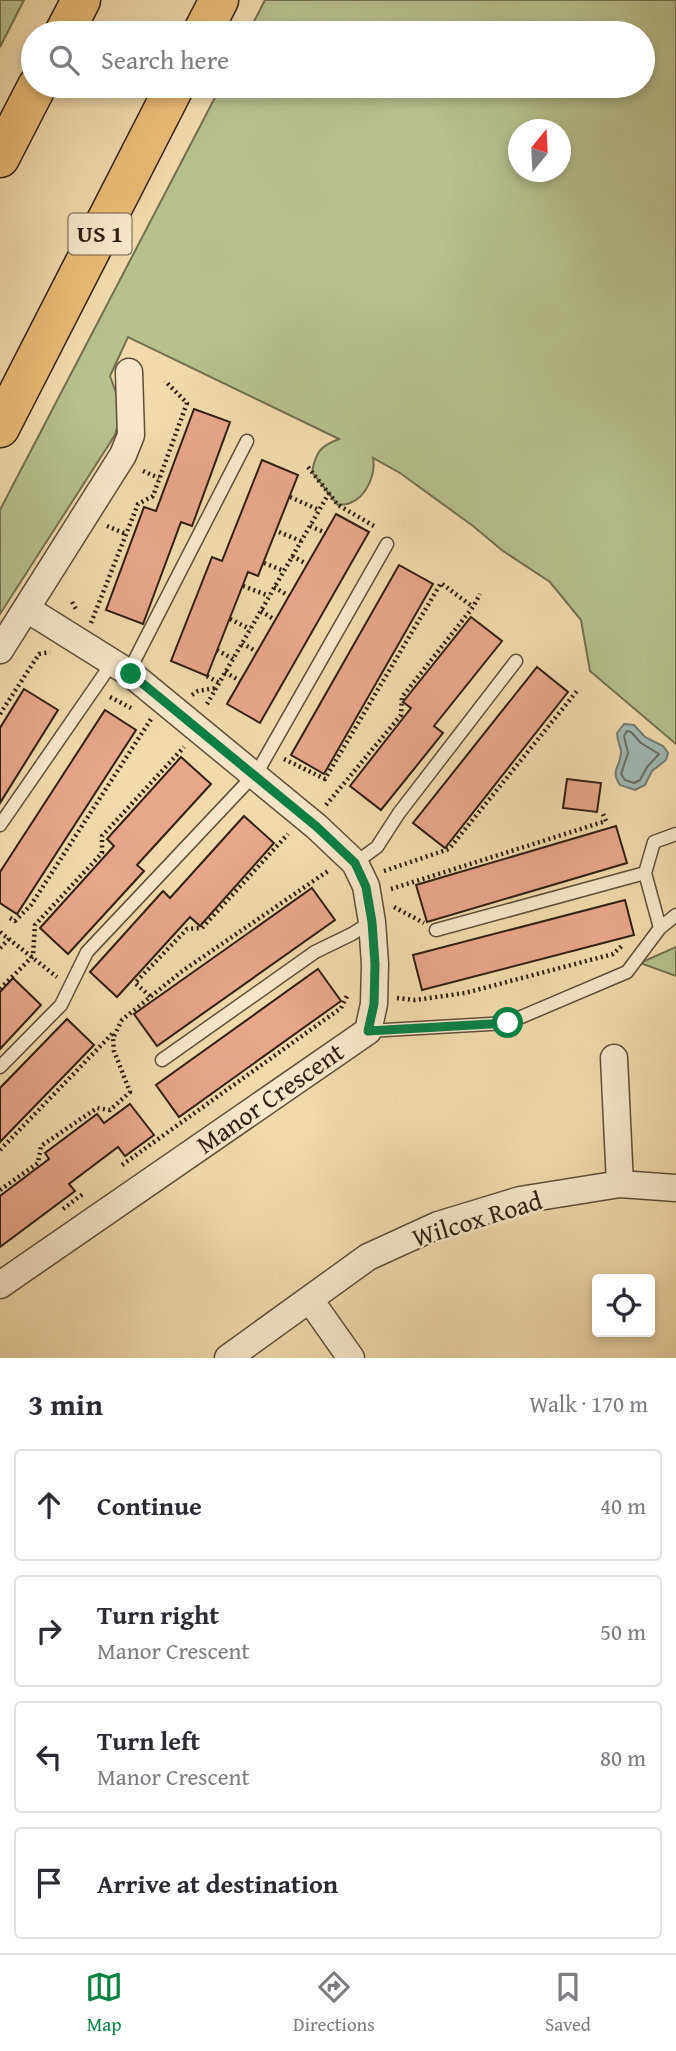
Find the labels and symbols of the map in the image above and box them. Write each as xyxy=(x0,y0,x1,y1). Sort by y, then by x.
north arrow xyxy=(508,119,571,182)
road number: US 1 xyxy=(68,214,132,255)
route end xyxy=(115,658,146,689)
route start xyxy=(492,1007,523,1038)
street label: Manor Crescent xyxy=(188,1032,352,1163)
street label: Wilcox Road xyxy=(407,1180,547,1257)

